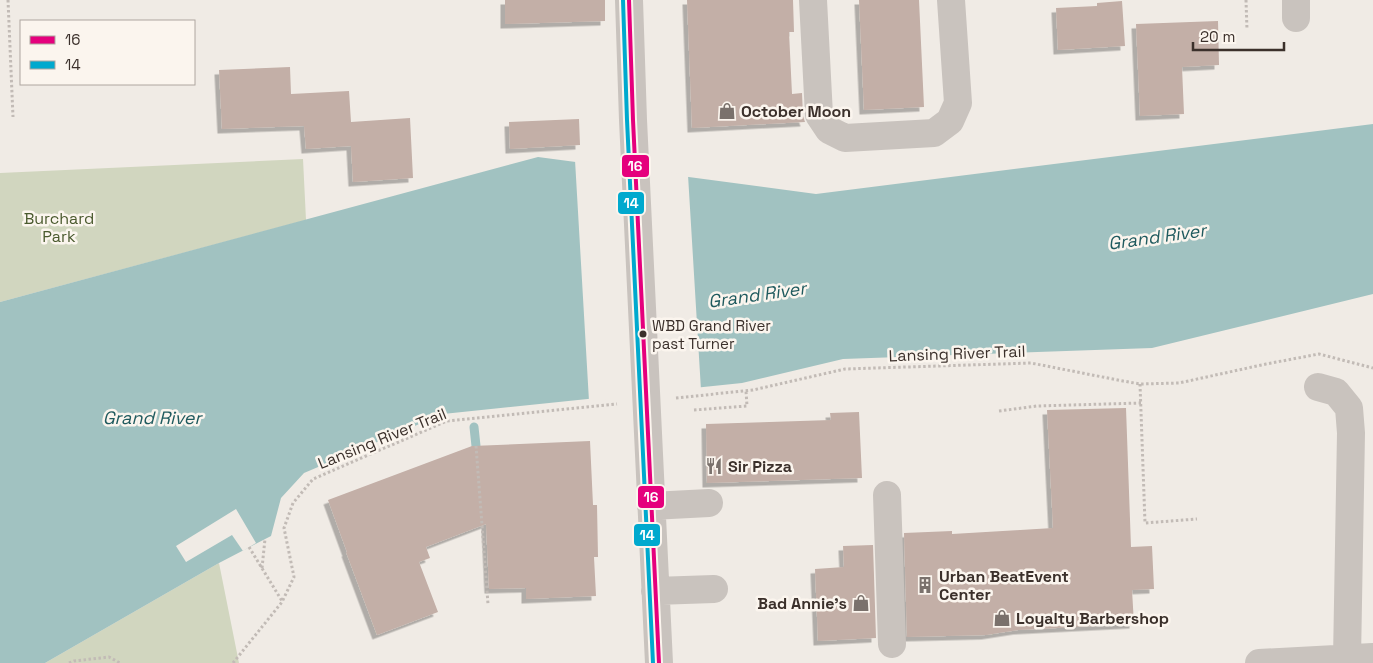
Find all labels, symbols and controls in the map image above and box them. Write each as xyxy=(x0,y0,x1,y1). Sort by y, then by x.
legend xyxy=(20,20,195,85)
scale bar xyxy=(1193,20,1284,52)
text: 20 m xyxy=(1200,27,1235,46)
text: 16 xyxy=(65,30,80,49)
text: 14 xyxy=(65,55,81,74)
shop icon: October Moon xyxy=(717,101,737,121)
place label: October Moon xyxy=(741,101,851,122)
line badge: 16 xyxy=(621,154,650,178)
text: 16 xyxy=(628,157,643,175)
line badge: 14 xyxy=(617,191,645,215)
text: 14 xyxy=(623,194,639,212)
park label: Burchard Park xyxy=(24,208,94,247)
water label: Grand River xyxy=(1107,218,1209,255)
water label: Grand River xyxy=(707,276,809,313)
place label: WBD Grand River past Turner xyxy=(652,316,771,353)
marker: WBD Grand River past Turner xyxy=(638,329,648,339)
street label: Lansing River Trail xyxy=(888,341,1026,366)
street label: Lansing River Trail xyxy=(315,403,450,474)
water label: Grand River xyxy=(103,406,203,429)
restaurant icon: Sir Pizza xyxy=(704,456,724,476)
place label: Sir Pizza xyxy=(728,456,792,477)
line badge: 16 xyxy=(637,485,665,509)
text: 16 xyxy=(644,488,659,506)
line badge: 14 xyxy=(633,523,661,547)
text: 14 xyxy=(639,526,655,544)
place label: Urban BeatEvent Center xyxy=(939,566,1069,605)
building icon: Urban BeatEvent Center xyxy=(915,575,935,595)
place label: Bad Annie’s xyxy=(757,593,847,614)
shop icon: Bad Annie’s xyxy=(851,593,871,613)
shop icon: Loyalty Barbershop xyxy=(992,608,1012,628)
place label: Loyalty Barbershop xyxy=(1016,608,1169,629)

